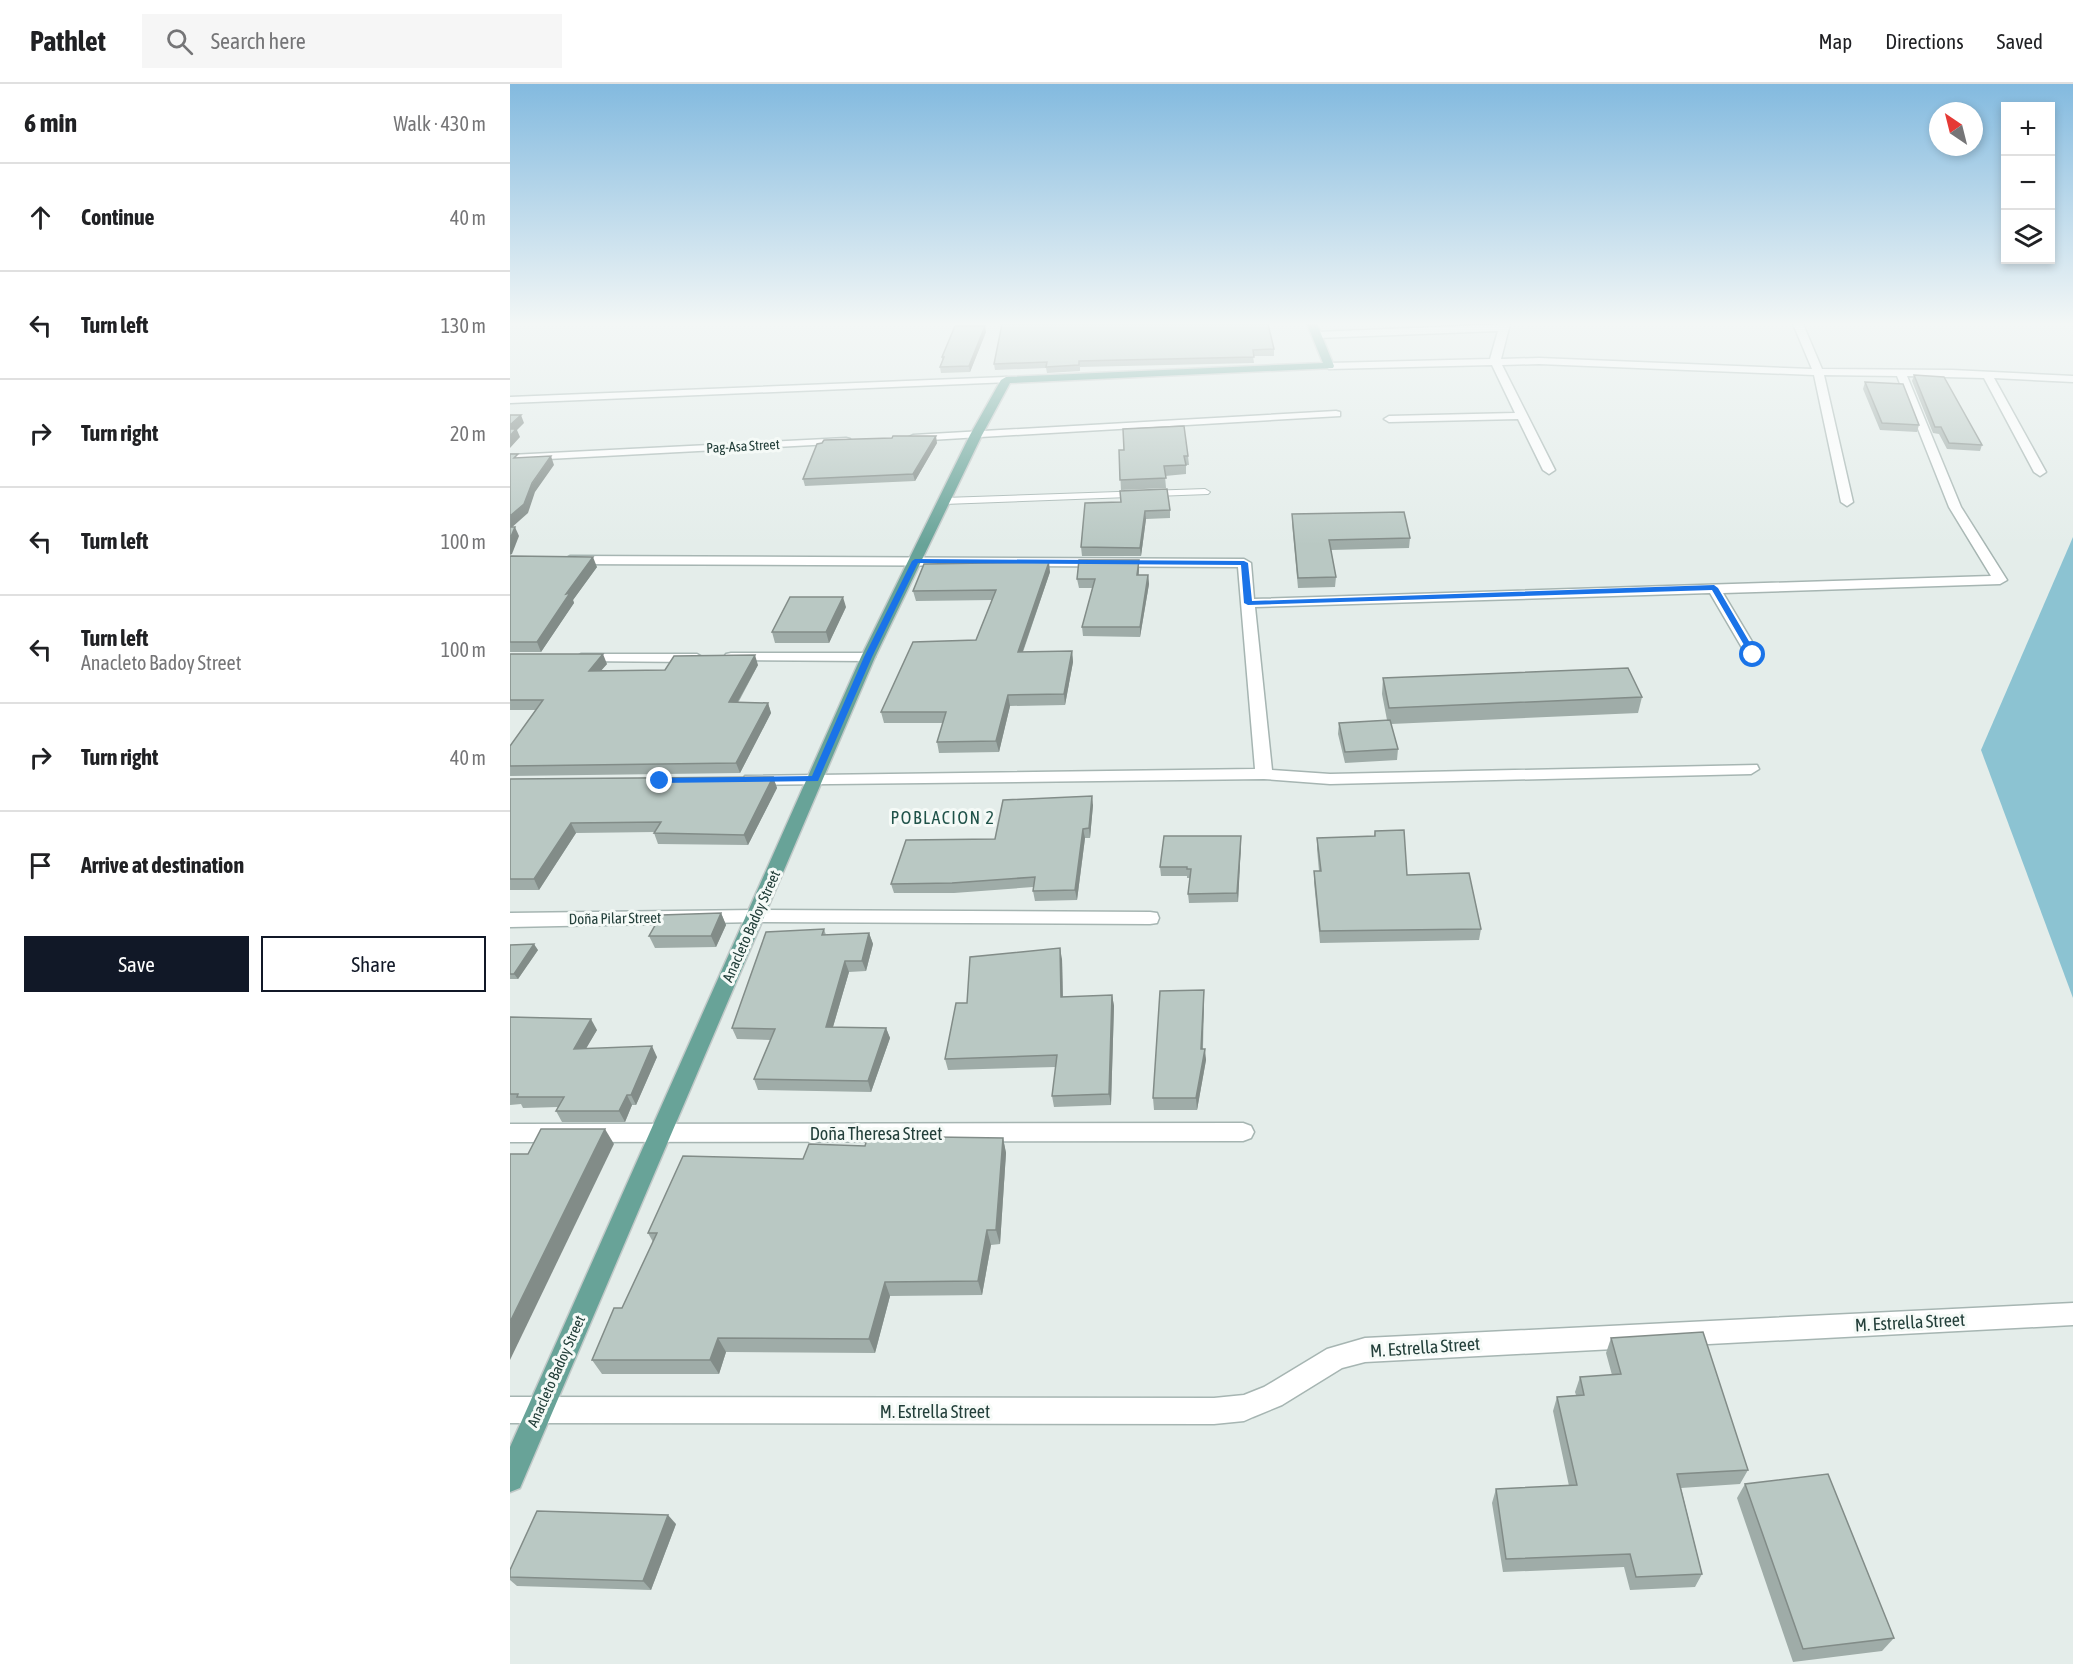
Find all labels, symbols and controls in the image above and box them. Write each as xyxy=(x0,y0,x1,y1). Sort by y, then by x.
search box xyxy=(142,14,562,68)
text: Pathlet xyxy=(30,25,106,57)
icon: search xyxy=(163,25,196,58)
text: Search here xyxy=(211,28,306,54)
text: Map xyxy=(1818,29,1852,53)
text: Directions xyxy=(1885,29,1964,53)
text: Saved xyxy=(1997,29,2043,53)
north arrow xyxy=(1929,102,1983,156)
map controls xyxy=(2001,102,2055,264)
button: + xyxy=(2001,102,2055,156)
text: 6 min xyxy=(24,108,77,138)
text: Walk · 430 m xyxy=(394,112,486,135)
button: − xyxy=(2001,156,2055,210)
icon: ahead xyxy=(24,201,57,234)
text: Continue xyxy=(81,204,155,230)
text: 40 m xyxy=(450,206,486,229)
button: layers xyxy=(2001,210,2055,264)
icon: left xyxy=(24,309,57,342)
text: Turn left xyxy=(81,312,148,338)
text: 130 m xyxy=(441,314,486,337)
icon: right xyxy=(24,417,57,450)
text: Turn right xyxy=(81,420,158,446)
text: 20 m xyxy=(450,422,486,445)
street label: Pag-Asa Street xyxy=(706,436,780,456)
icon: left xyxy=(24,525,57,558)
text: Turn left xyxy=(81,528,148,554)
text: 100 m xyxy=(441,530,486,553)
text: Turn left xyxy=(81,625,148,651)
icon: left xyxy=(24,633,57,666)
text: 100 m xyxy=(441,638,486,661)
route start xyxy=(1739,641,1765,667)
text: Anacleto Badoy Street xyxy=(81,651,241,674)
icon: right xyxy=(24,741,57,774)
text: Turn right xyxy=(81,744,158,770)
text: 40 m xyxy=(450,746,486,769)
route end xyxy=(646,767,672,793)
district label: POBLACION 2 xyxy=(891,807,995,828)
icon: arrive xyxy=(24,849,57,882)
text: Arrive at destination xyxy=(81,852,244,878)
street label: Anacleto Badoy Street xyxy=(719,868,783,984)
street label: Doña Pilar Street xyxy=(569,909,661,927)
button: Save xyxy=(24,936,249,992)
button: Share xyxy=(261,936,486,992)
street label: Doña Theresa Street xyxy=(810,1123,942,1144)
street label: M. Estrella Street xyxy=(1854,1309,1966,1335)
street label: Anacleto Badoy Street xyxy=(524,1313,588,1429)
street label: M. Estrella Street xyxy=(1369,1333,1481,1361)
street label: M. Estrella Street xyxy=(880,1401,990,1422)

